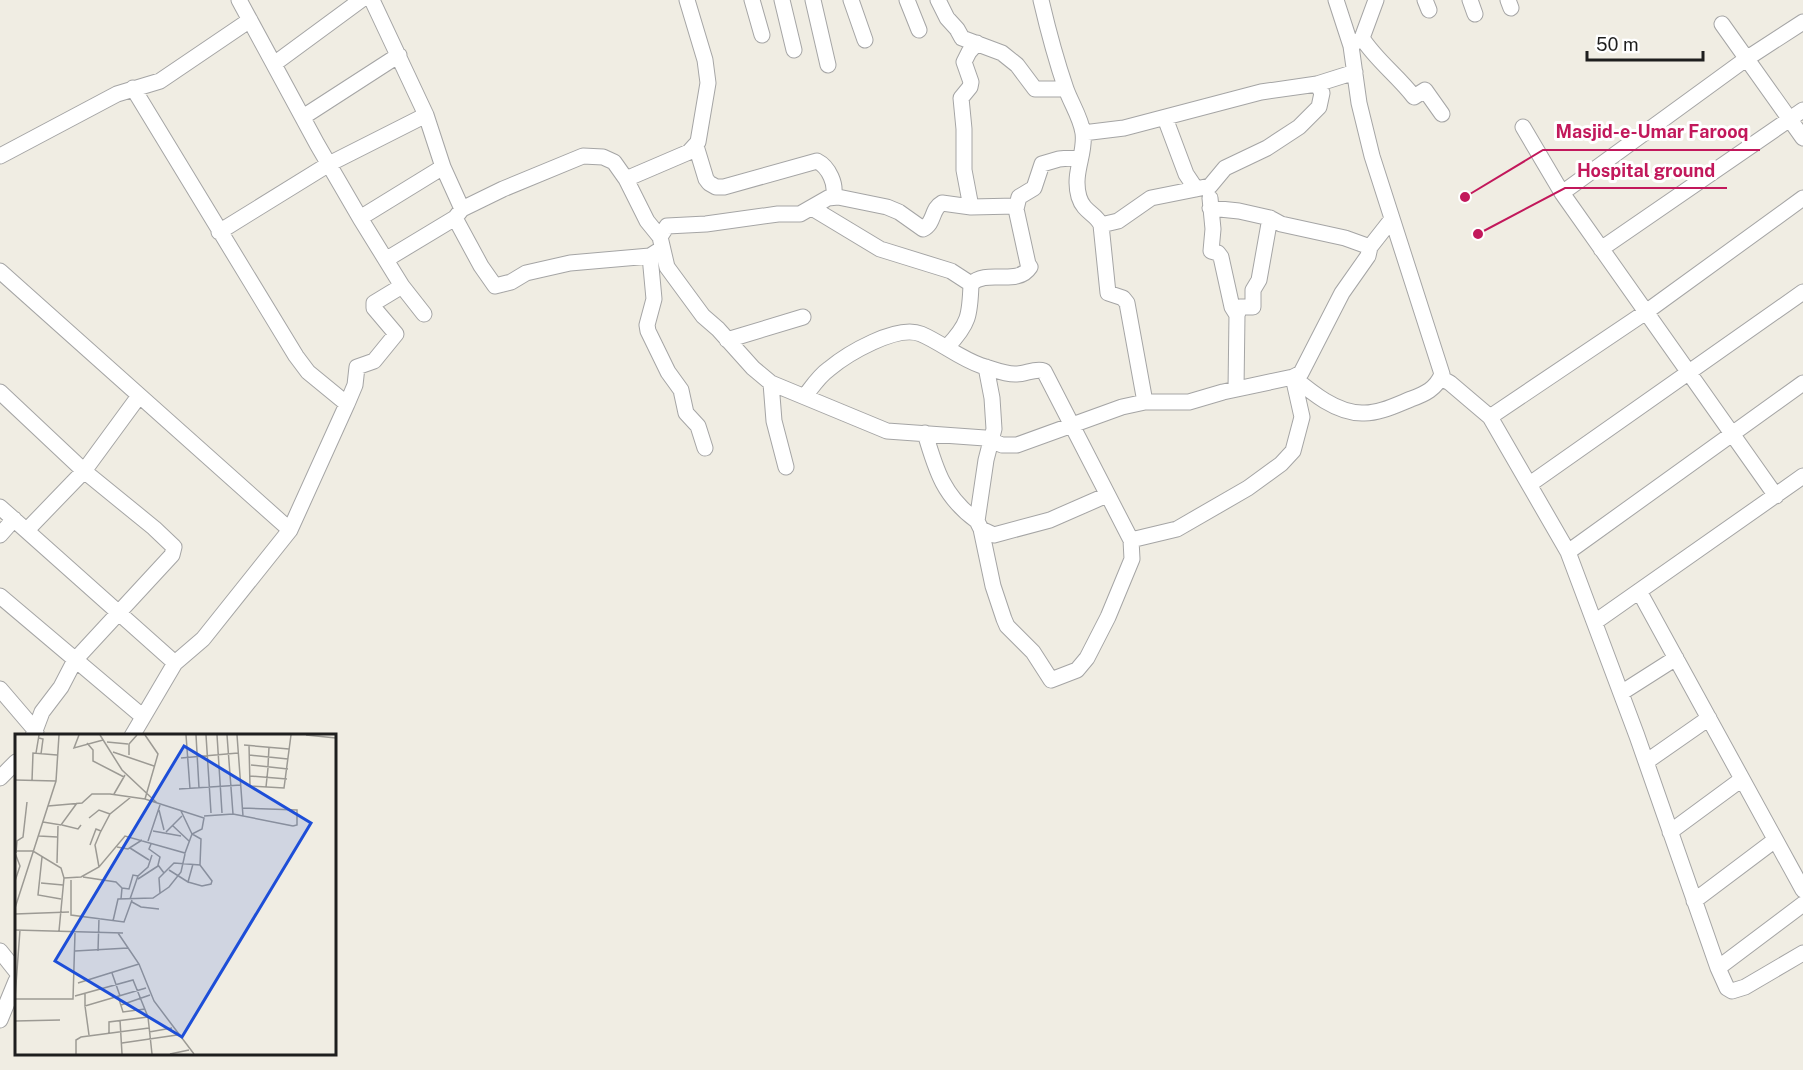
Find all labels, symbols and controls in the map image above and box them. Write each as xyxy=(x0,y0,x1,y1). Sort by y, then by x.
scale bar xyxy=(1587,24,1702,62)
text: 50 m xyxy=(1596,34,1639,55)
callout: Masjid-e-Umar Farooq xyxy=(1543,114,1760,150)
text: Masjid-e-Umar Farooq xyxy=(1556,121,1748,142)
callout: Hospital ground xyxy=(1565,152,1727,188)
text: Hospital ground xyxy=(1577,160,1715,181)
inset map xyxy=(15,734,336,1055)

